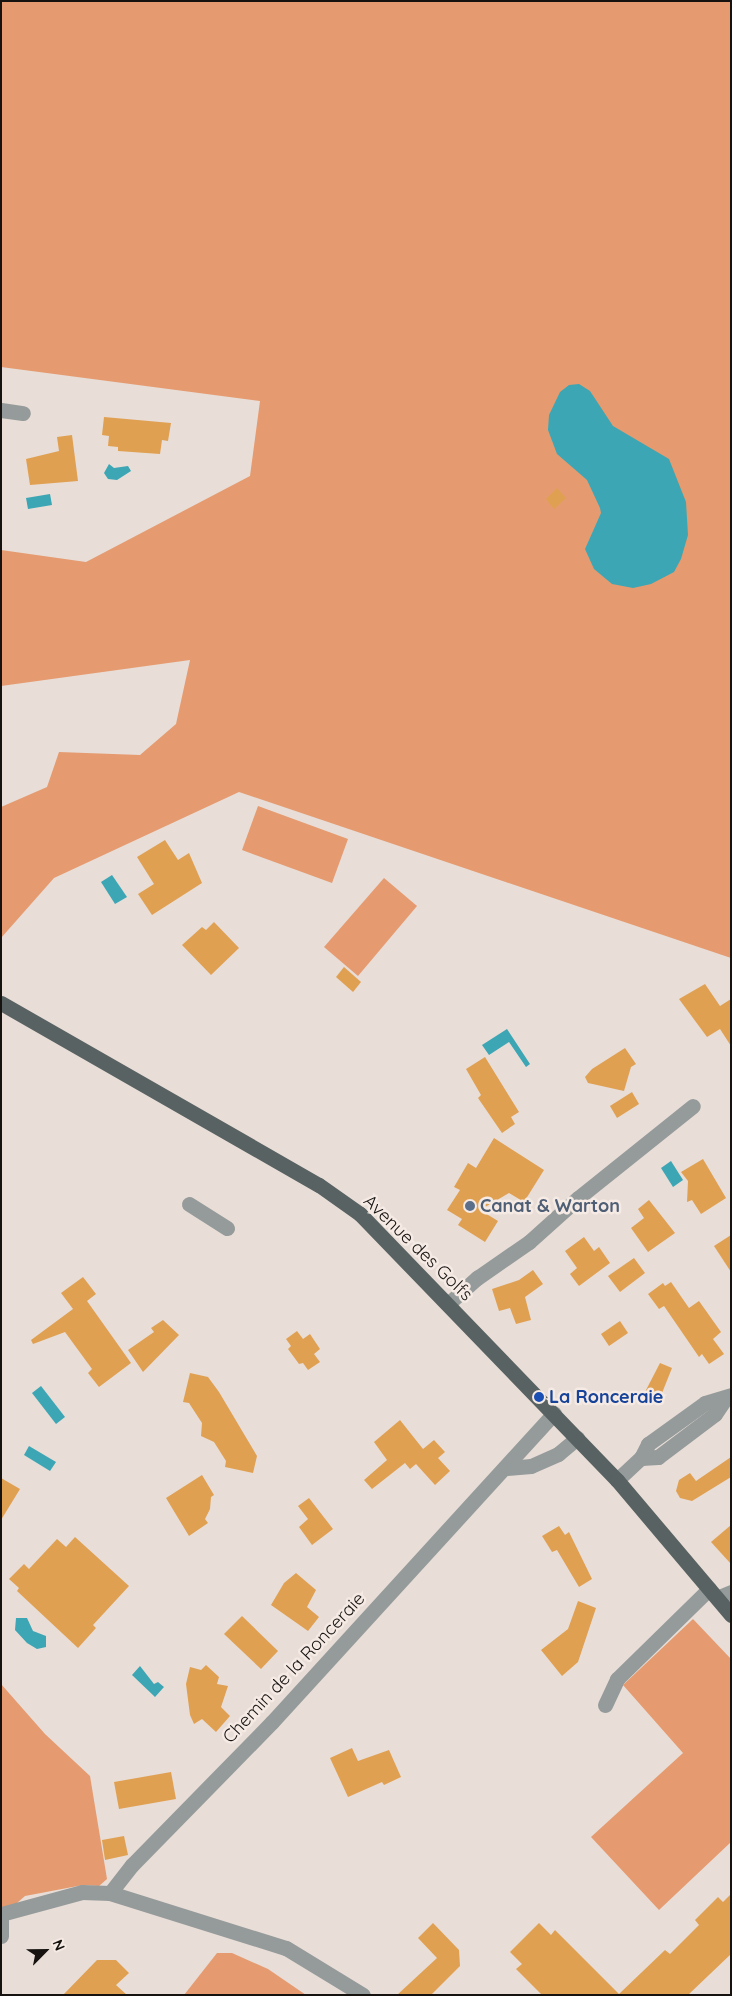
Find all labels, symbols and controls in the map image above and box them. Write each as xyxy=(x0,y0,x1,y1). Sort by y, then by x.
street label: Avenue des Golfs xyxy=(359,1190,477,1306)
place label: Canat & Warton xyxy=(480,1195,620,1217)
marker: Canat & Warton xyxy=(464,1200,476,1212)
place label: La Ronceraie xyxy=(549,1386,663,1408)
marker: La Ronceraie xyxy=(533,1391,545,1403)
street label: Chemin de la Ronceraie xyxy=(219,1588,369,1748)
north arrow xyxy=(20,1926,70,1976)
text: N xyxy=(49,1937,69,1953)

